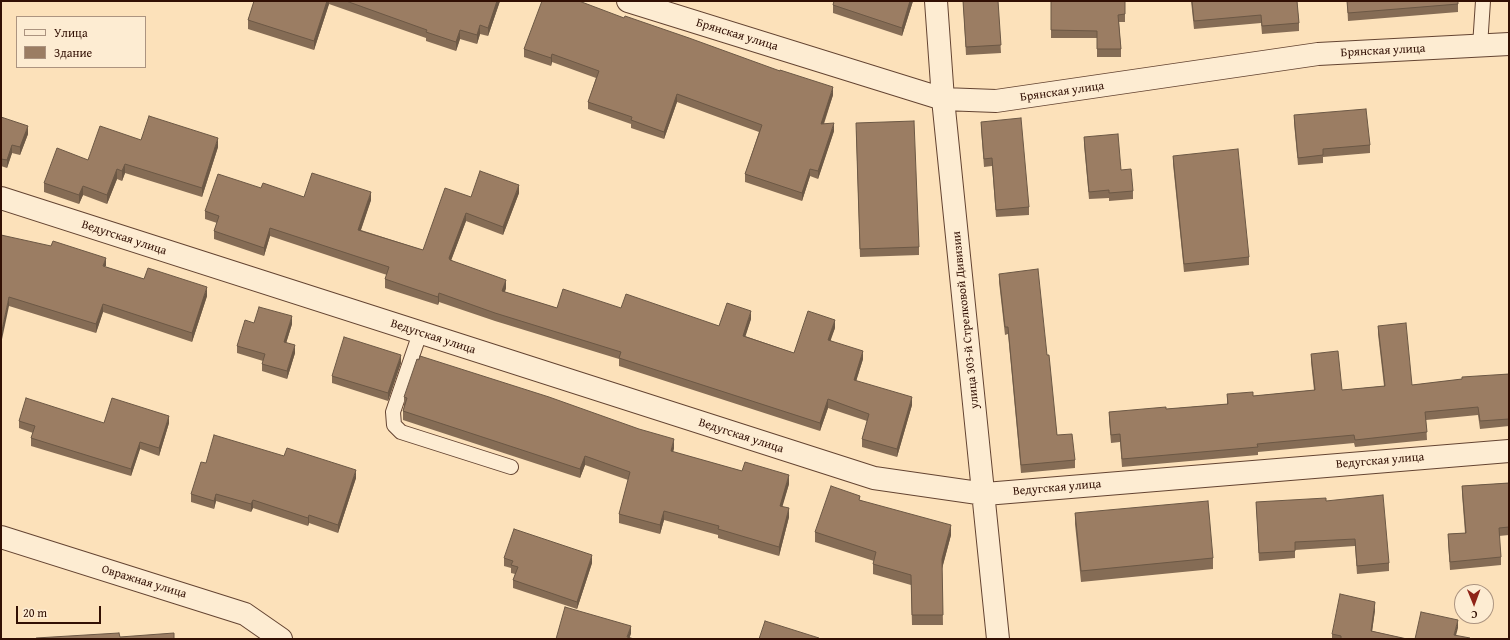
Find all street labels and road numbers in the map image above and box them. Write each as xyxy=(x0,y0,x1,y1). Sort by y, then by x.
street label: Брянская улица xyxy=(694,16,780,54)
street label: Брянская улица xyxy=(1340,42,1426,60)
street label: Брянская улица xyxy=(1019,79,1105,105)
street label: Ведугская улица xyxy=(80,217,168,259)
street label: улица 303-й Стрелковой Дивизии xyxy=(949,230,983,410)
street label: Ведугская улица xyxy=(389,316,477,358)
street label: Ведугская улица xyxy=(697,415,785,457)
street label: Ведугская улица xyxy=(1335,450,1425,472)
street label: Ведугская улица xyxy=(1012,477,1102,499)
street label: Овражная улица xyxy=(100,562,188,602)

